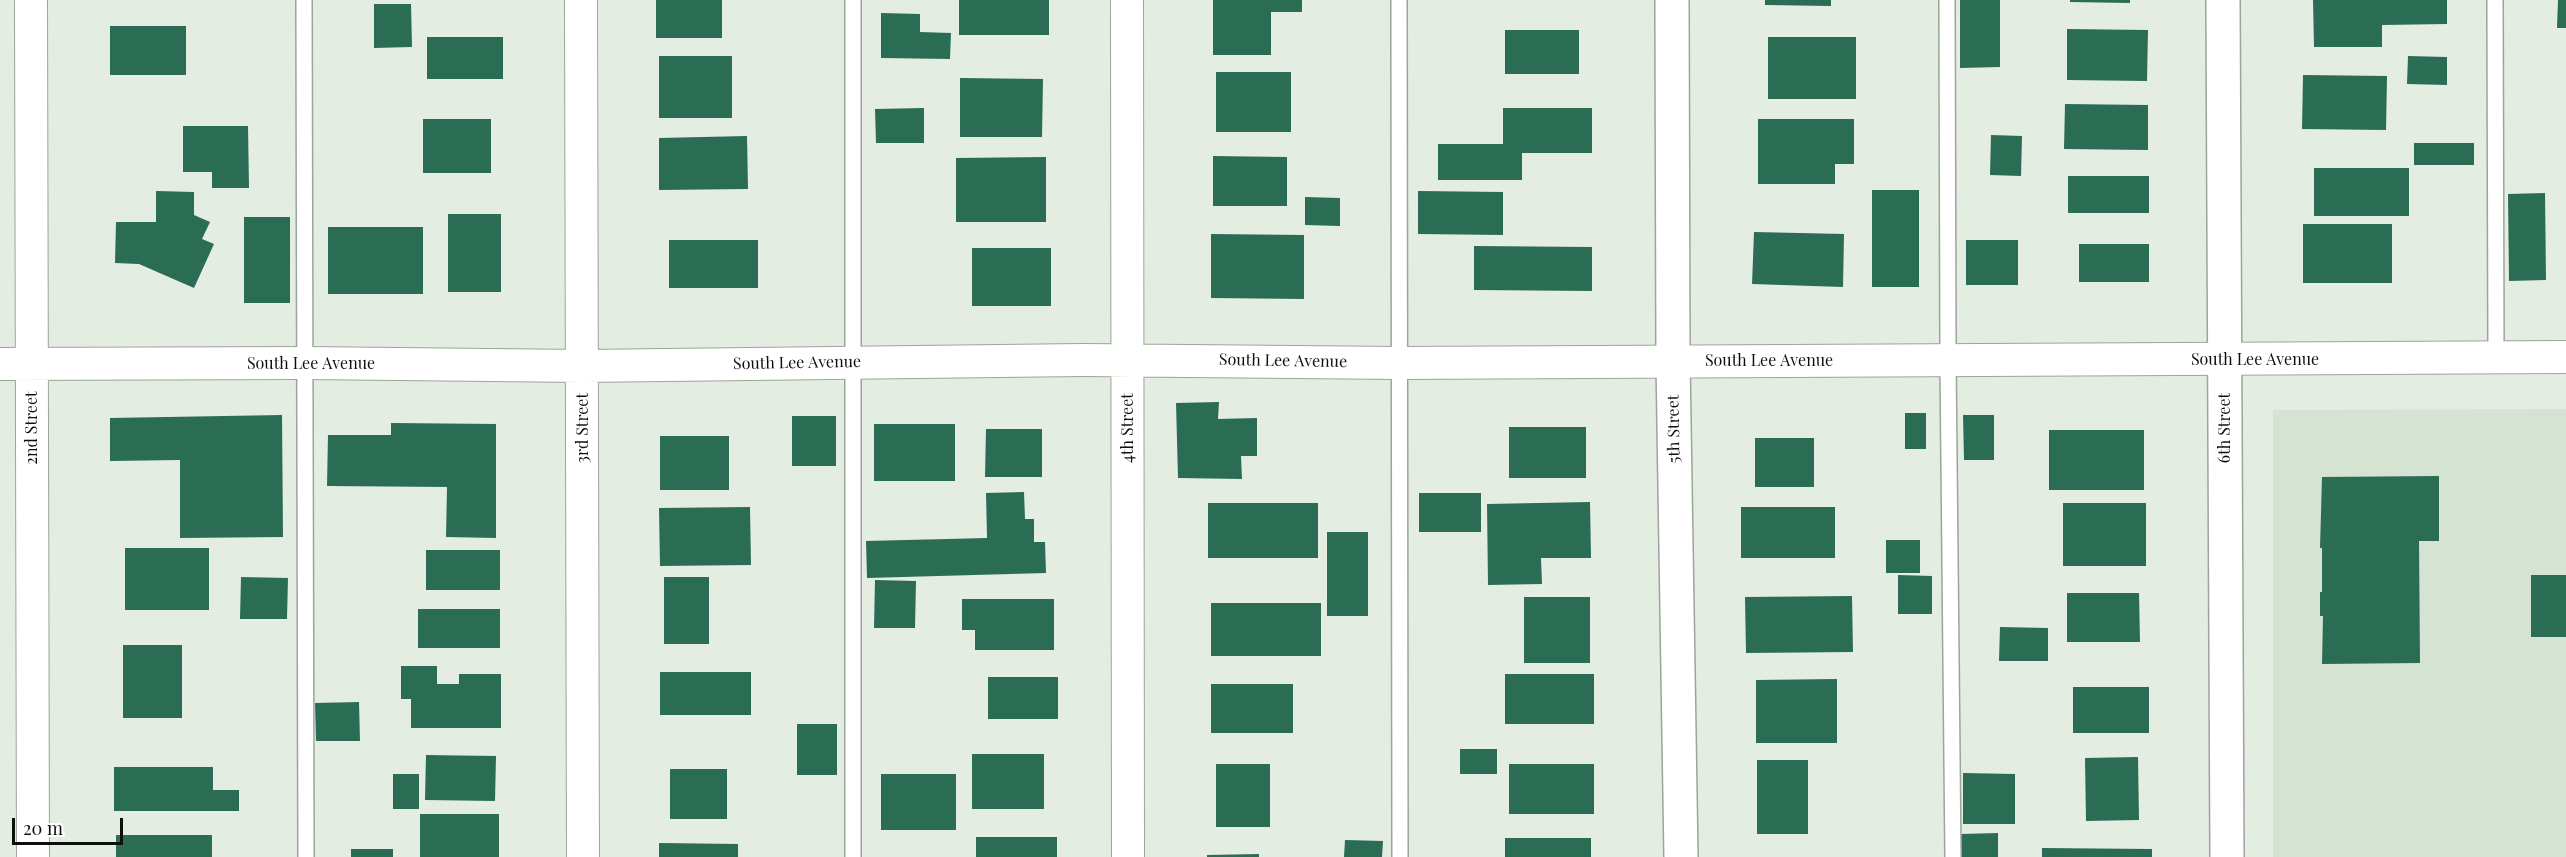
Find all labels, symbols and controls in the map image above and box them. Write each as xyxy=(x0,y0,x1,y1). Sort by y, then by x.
street label: South Lee Avenue xyxy=(1219,350,1347,372)
street label: South Lee Avenue xyxy=(2191,350,2319,370)
street label: South Lee Avenue xyxy=(1705,351,1833,371)
street label: South Lee Avenue xyxy=(733,352,861,374)
street label: South Lee Avenue xyxy=(247,354,375,374)
street label: 2nd Street xyxy=(22,391,42,465)
street label: 3rd Street xyxy=(573,393,593,463)
street label: 4th Street xyxy=(1118,393,1138,463)
street label: 6th Street xyxy=(2215,393,2235,463)
street label: 5th Street xyxy=(1664,395,1684,463)
scale bar xyxy=(15,806,126,844)
text: 20 m xyxy=(23,816,63,840)

